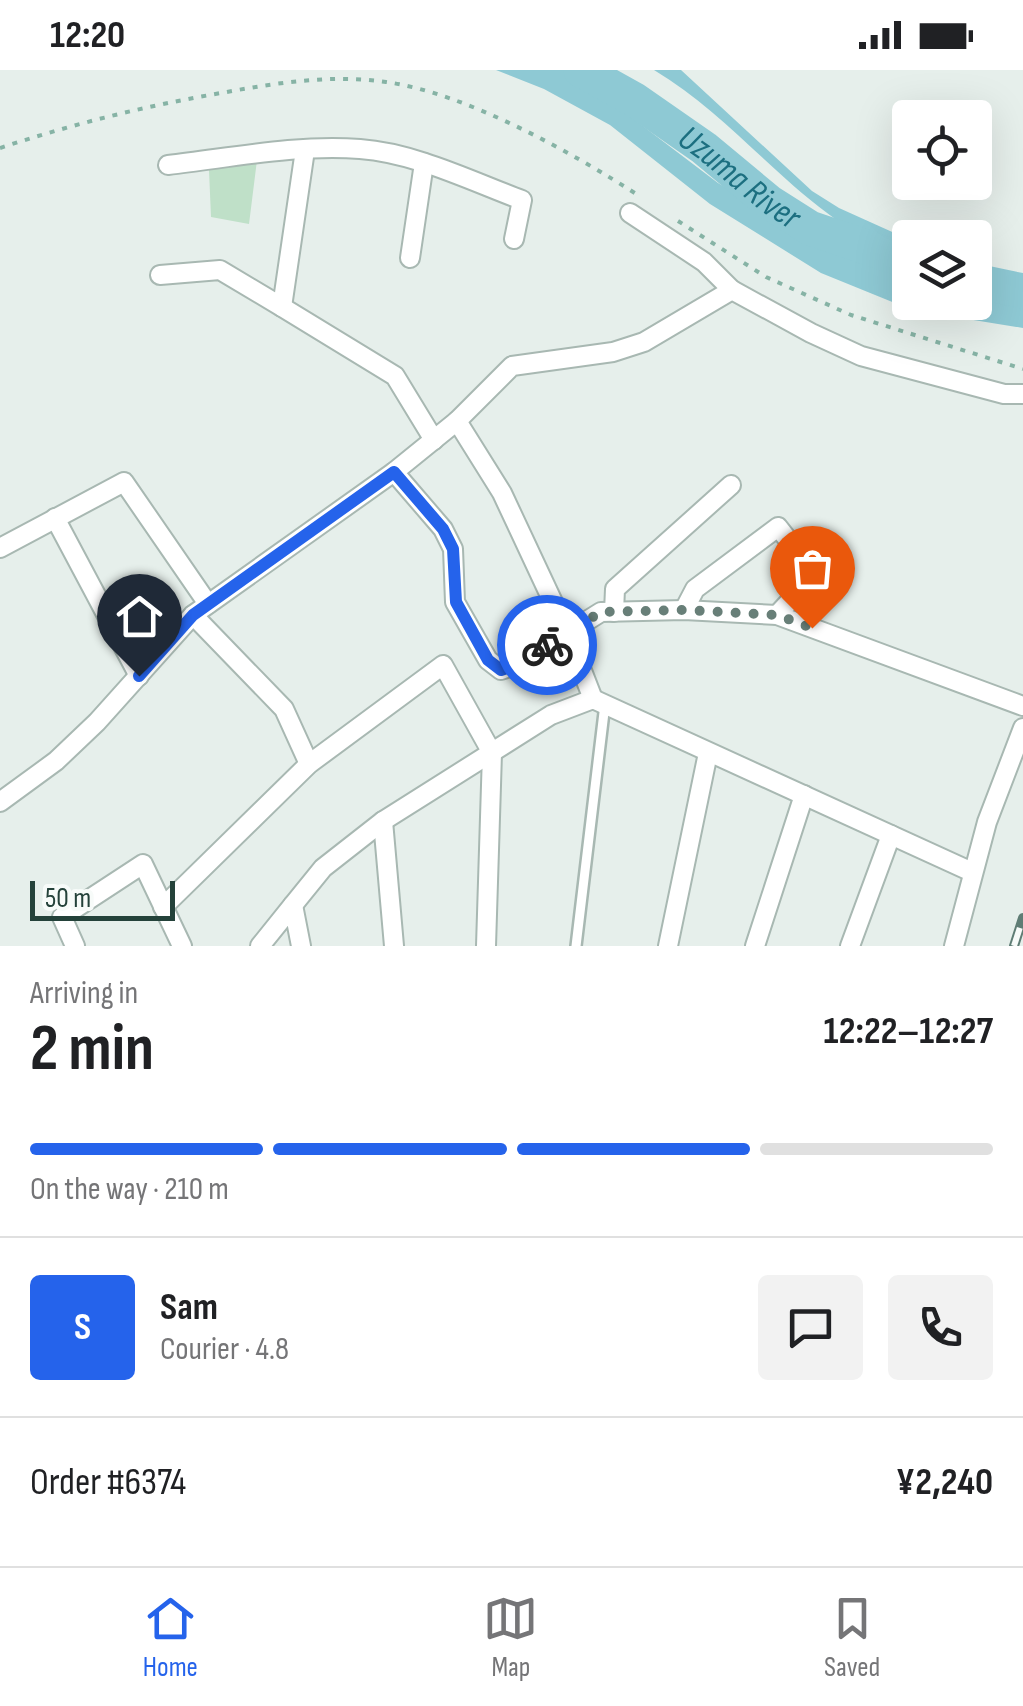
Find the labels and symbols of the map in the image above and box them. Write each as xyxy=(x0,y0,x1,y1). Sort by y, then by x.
water label: Uzuma River xyxy=(670,117,809,240)
pin xyxy=(770,526,855,629)
pin xyxy=(97,574,182,677)
courier xyxy=(497,595,597,695)
scale bar xyxy=(30,876,175,920)

